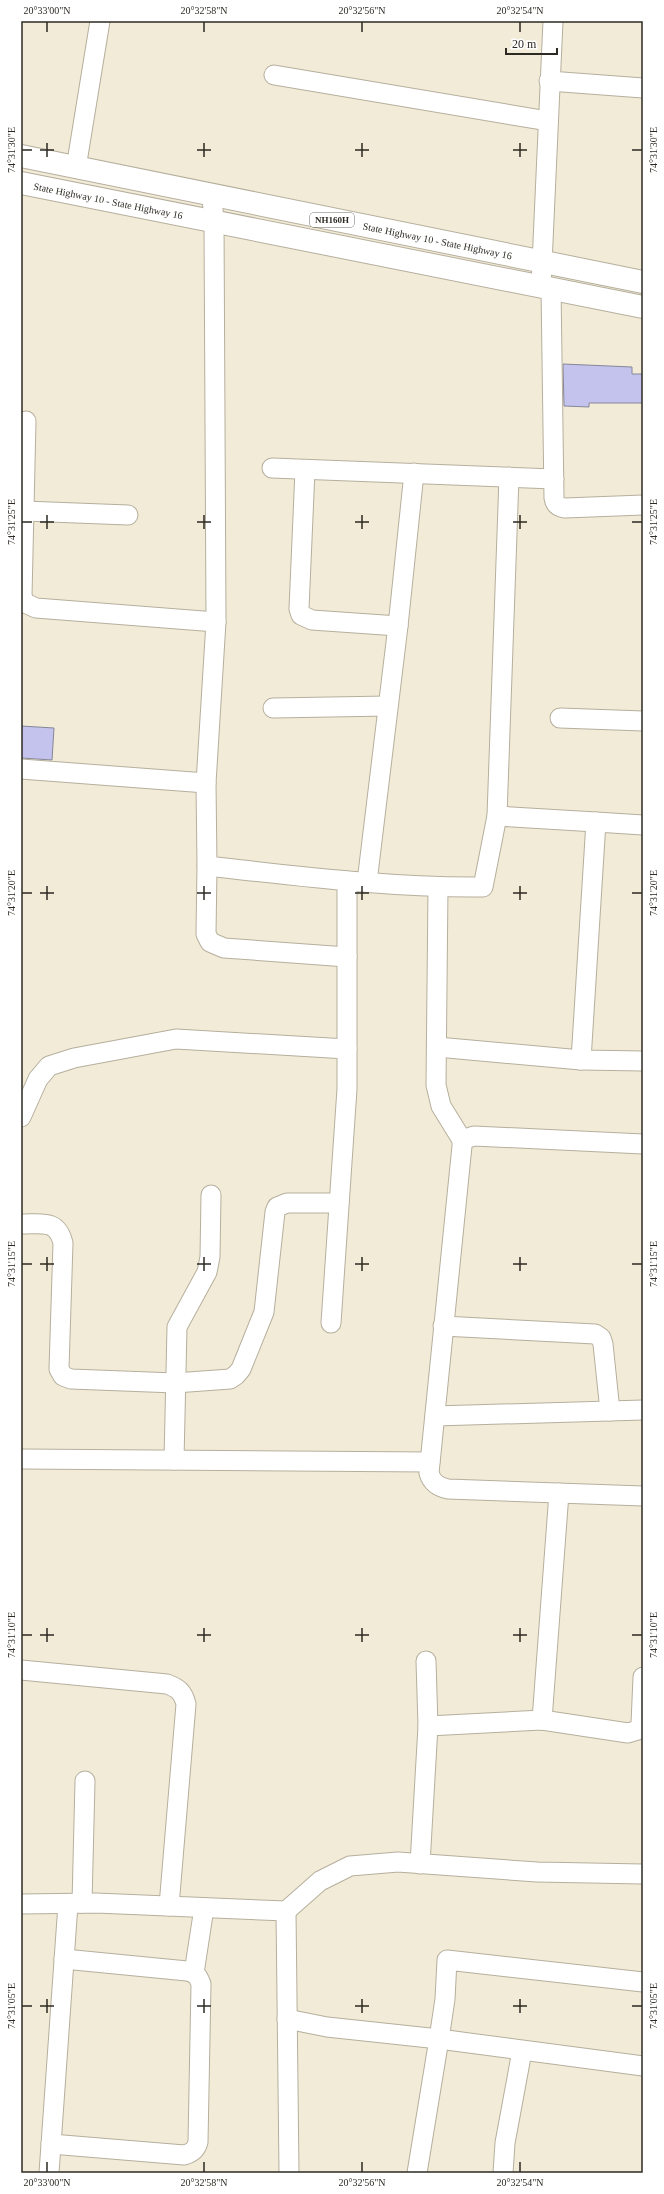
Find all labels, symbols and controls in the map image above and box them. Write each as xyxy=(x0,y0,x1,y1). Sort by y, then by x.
text: 20°33'00"N xyxy=(23,5,71,16)
text: 20°32'58"N xyxy=(180,5,228,16)
text: 20°32'56"N xyxy=(338,5,386,16)
text: 20°32'54"N xyxy=(496,5,544,16)
scale bar xyxy=(506,30,557,56)
text: 20 m xyxy=(512,37,537,51)
text: 74°31'30"E xyxy=(6,127,17,173)
text: 74°31'30"E xyxy=(648,127,659,173)
street label: State Highway 10 - State Highway 16 xyxy=(33,181,184,221)
road number: NH160H xyxy=(310,213,354,227)
street label: State Highway 10 - State Highway 16 xyxy=(362,220,513,261)
text: 74°31'25"E xyxy=(6,499,17,545)
text: 74°31'25"E xyxy=(648,499,659,545)
text: 74°31'20"E xyxy=(6,870,17,916)
text: 74°31'20"E xyxy=(648,870,659,916)
text: 74°31'15"E xyxy=(6,1241,17,1287)
text: 74°31'15"E xyxy=(648,1241,659,1287)
text: 74°31'10"E xyxy=(6,1612,17,1658)
text: 74°31'10"E xyxy=(648,1612,659,1658)
text: 74°31'05"E xyxy=(6,1983,17,2029)
text: 74°31'05"E xyxy=(648,1983,659,2029)
text: 20°33'00"N xyxy=(23,2177,71,2188)
text: 20°32'58"N xyxy=(180,2177,228,2188)
text: 20°32'56"N xyxy=(338,2177,386,2188)
text: 20°32'54"N xyxy=(496,2177,544,2188)

